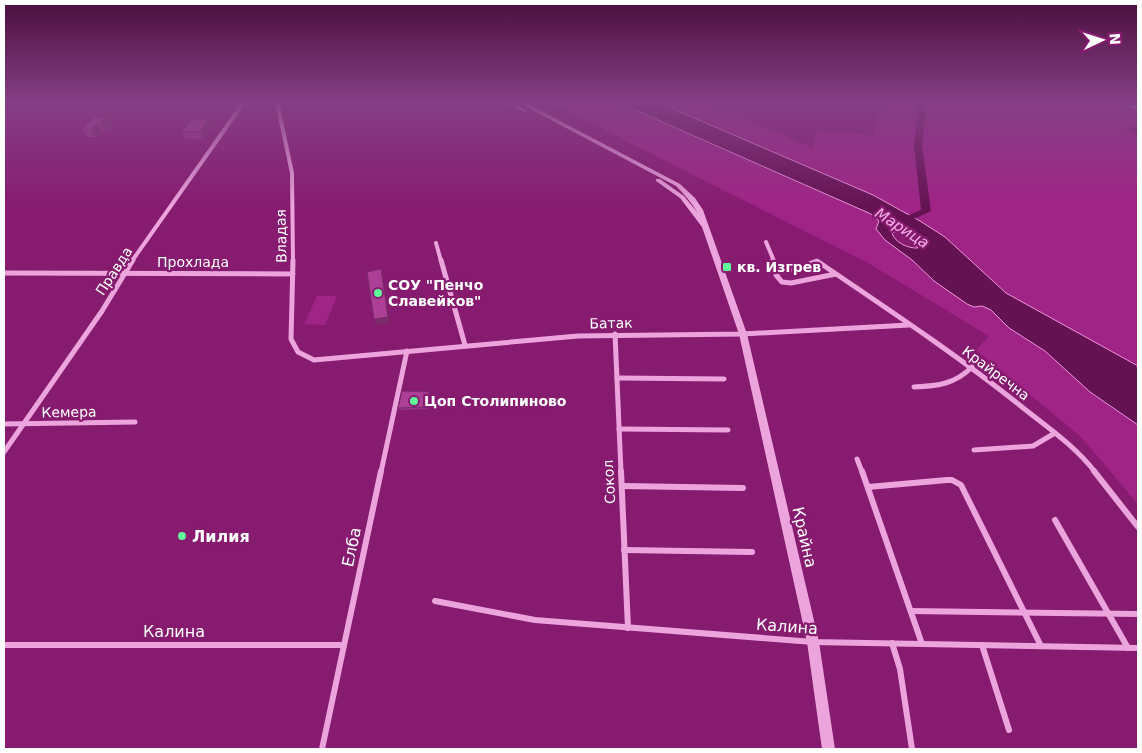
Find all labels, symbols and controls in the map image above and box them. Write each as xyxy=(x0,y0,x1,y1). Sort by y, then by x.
north arrow xyxy=(1077,15,1127,65)
text: N xyxy=(1107,33,1123,45)
water label: Марица xyxy=(872,204,932,252)
street label: Владая xyxy=(273,209,289,263)
street label: Правда xyxy=(92,244,136,298)
street label: Прохлада xyxy=(157,254,229,270)
place label: кв. Изгрев xyxy=(737,259,821,275)
marker: кв. Изгрев xyxy=(721,261,733,273)
place label: СОУ "Пенчо Славейков" xyxy=(388,277,484,309)
marker: СОУ "Пенчо Славейков" xyxy=(372,287,384,299)
street label: Батак xyxy=(589,315,633,331)
street label: Крайречна xyxy=(959,343,1033,403)
place label: Цоп Столипиново xyxy=(424,393,567,409)
marker: Цоп Столипиново xyxy=(408,395,420,407)
street label: Кемера xyxy=(41,404,97,420)
street label: Сокол xyxy=(600,459,618,505)
street label: Крайна xyxy=(788,505,821,569)
street label: Елба xyxy=(338,526,365,569)
place label: Лилия xyxy=(192,527,250,546)
marker: Лилия xyxy=(176,530,188,542)
street label: Калина xyxy=(755,615,819,638)
street label: Калина xyxy=(143,622,205,641)

